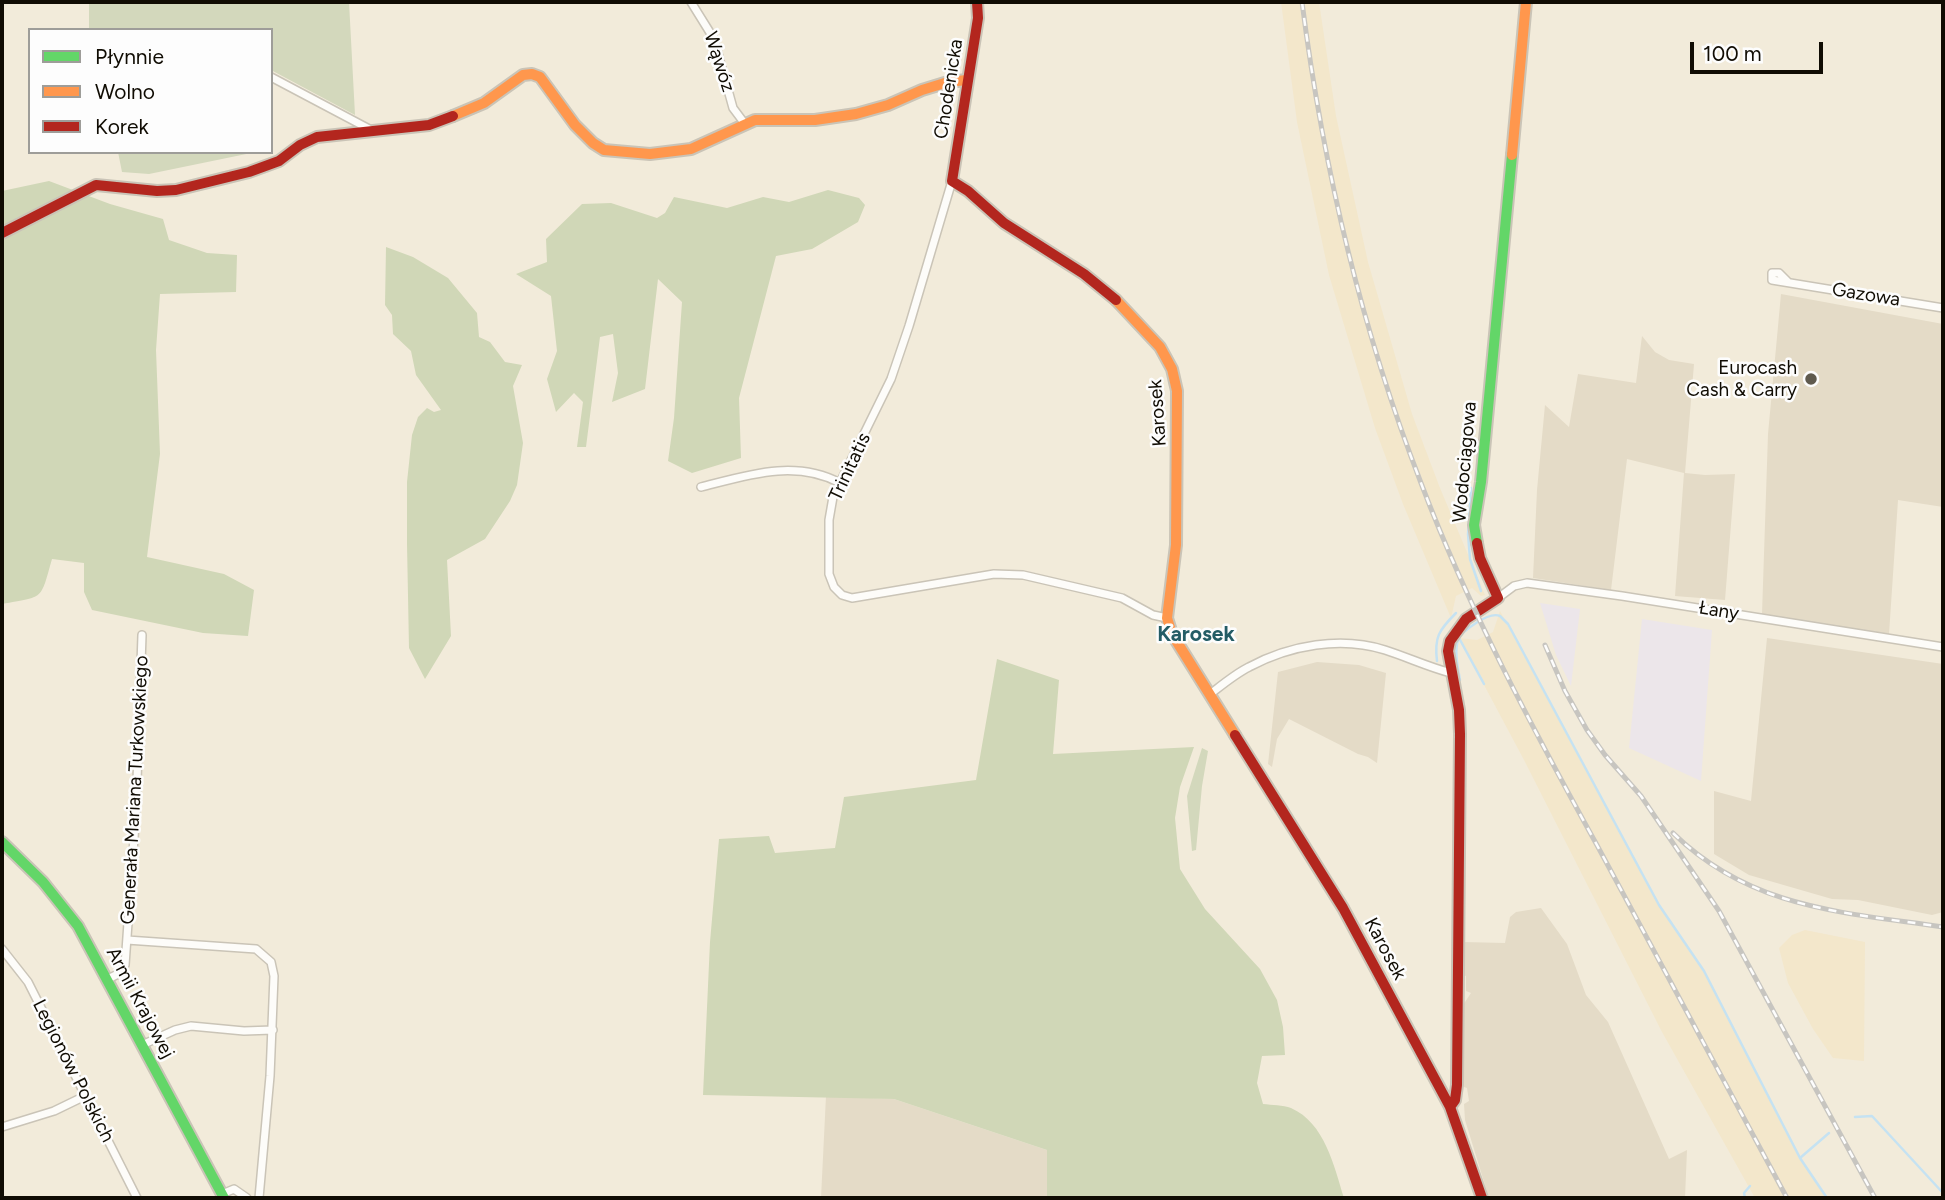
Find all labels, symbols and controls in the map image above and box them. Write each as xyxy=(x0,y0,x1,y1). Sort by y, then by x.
legend xyxy=(28,28,273,154)
scale bar xyxy=(1693,28,1826,72)
street label: Wąwóz xyxy=(699,29,739,95)
street label: Chodenicka xyxy=(930,37,968,141)
text: 100 m xyxy=(1703,41,1762,66)
text: Płynnie xyxy=(95,44,164,69)
text: Wolno xyxy=(95,79,155,104)
text: Korek xyxy=(95,114,149,139)
street label: Gazowa xyxy=(1830,278,1902,312)
place label: Eurocash Cash & Carry xyxy=(1686,357,1797,401)
marker: Eurocash Cash & Carry xyxy=(1803,371,1819,387)
street label: Karosek xyxy=(1144,379,1172,447)
street label: Wodociągowa xyxy=(1448,401,1482,523)
street label: Trinitatis xyxy=(824,429,876,505)
street label: Łany xyxy=(1697,597,1741,625)
district label: Karosek xyxy=(1157,622,1235,648)
street label: Generała Mariana Turkowskiego xyxy=(117,655,153,925)
street label: Karosek xyxy=(1359,914,1411,984)
street label: Armii Krajowej xyxy=(101,943,179,1063)
street label: Legionów Polskich xyxy=(27,996,119,1146)

